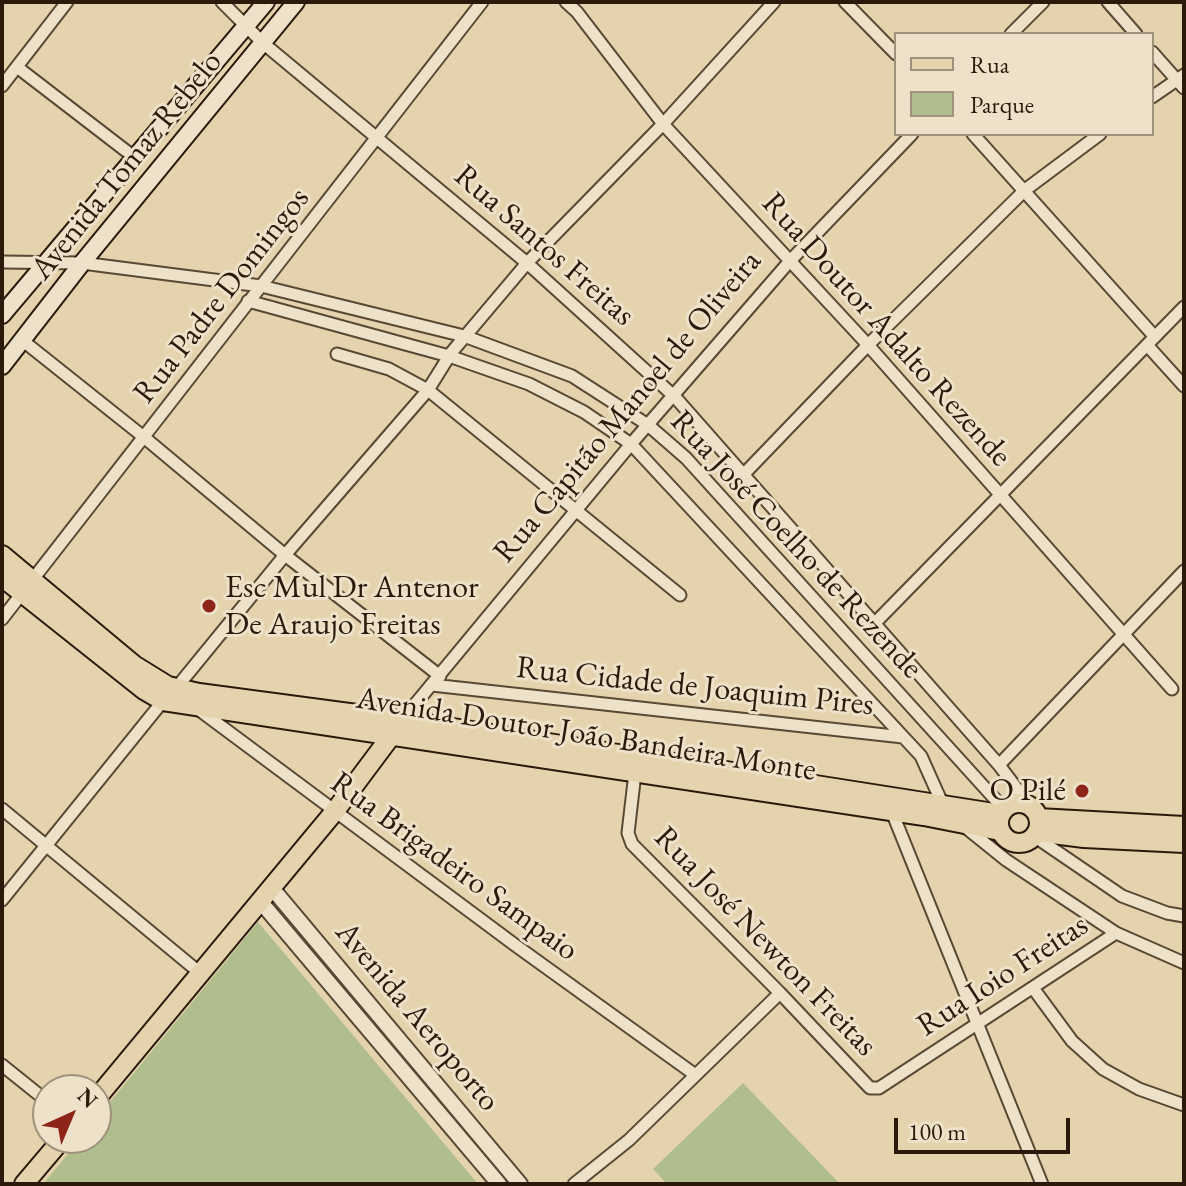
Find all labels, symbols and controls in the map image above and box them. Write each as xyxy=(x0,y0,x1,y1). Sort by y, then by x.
legend xyxy=(894,32,1154,136)
street label: Avenida Tomaz Rebelo xyxy=(23,44,231,288)
text: Rua xyxy=(970,49,1009,80)
text: Parque xyxy=(970,89,1034,120)
street label: Rua Santos Freitas xyxy=(446,157,642,335)
street label: Rua Padre Domingos xyxy=(126,181,318,411)
street label: Rua Doutor Adalto Rezende xyxy=(753,185,1019,475)
street label: Rua Capitão Manoel de Oliveira xyxy=(486,243,770,571)
street label: Rua José Coelho de Rezende xyxy=(662,403,930,687)
place label: Esc Mul Dr Antenor De Araujo Freitas xyxy=(225,569,479,644)
marker: Esc Mul Dr Antenor De Araujo Freitas xyxy=(200,597,218,615)
street label: Rua Cidade de Joaquim Pires xyxy=(514,649,876,725)
street label: Avenida Doutor João Bandeira Monte xyxy=(353,680,819,790)
street label: Rua Brigadeiro Sampaio xyxy=(322,764,586,970)
place label: O Pilé xyxy=(990,772,1066,810)
marker: O Pilé xyxy=(1073,782,1091,800)
street label: Rua José Newton Freitas xyxy=(646,819,884,1065)
street label: Rua Ioio Freitas xyxy=(910,906,1096,1046)
street label: Avenida Aeroporto xyxy=(326,914,508,1120)
north arrow xyxy=(32,1074,112,1154)
text: N xyxy=(71,1081,104,1114)
scale bar xyxy=(898,1102,1074,1152)
text: 100 m xyxy=(908,1116,966,1147)

